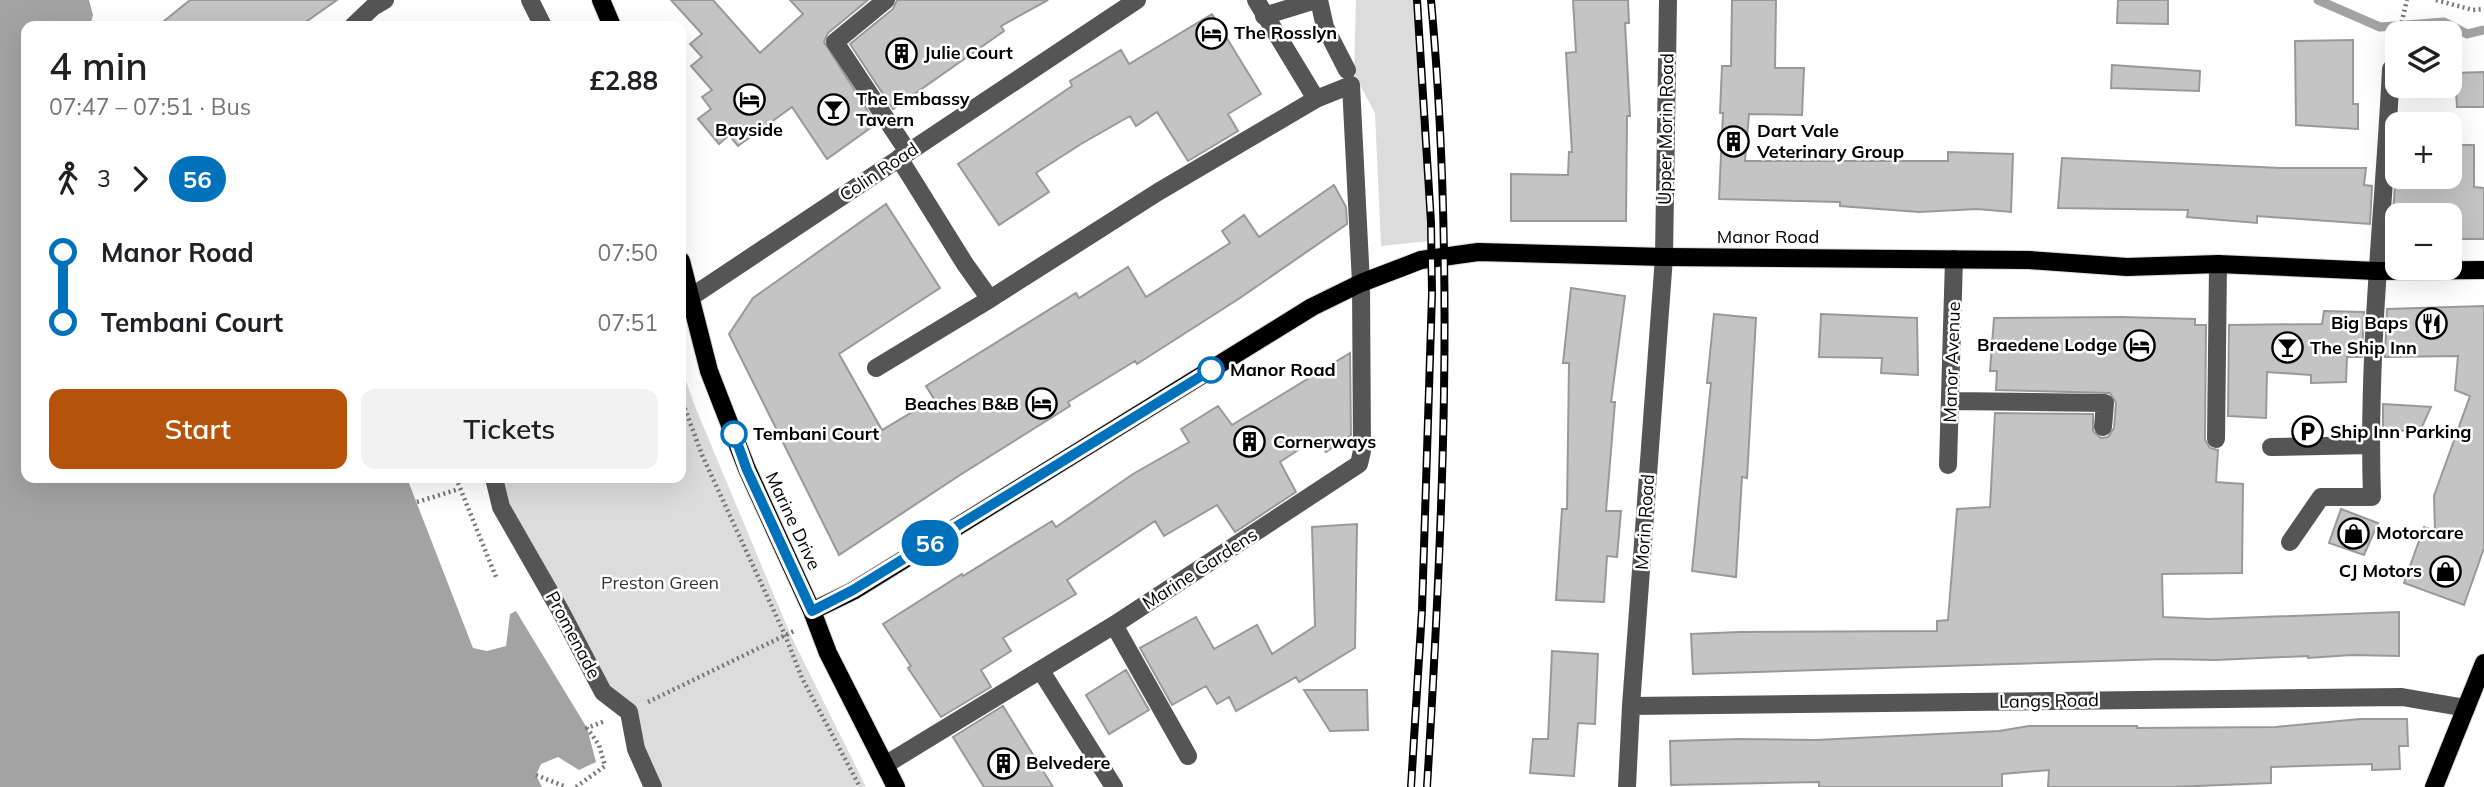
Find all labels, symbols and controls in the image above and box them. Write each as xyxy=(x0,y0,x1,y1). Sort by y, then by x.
hotel icon: The Rosslyn xyxy=(1194,16,1228,50)
place label: The Rosslyn xyxy=(1234,21,1337,44)
map controls xyxy=(2385,21,2462,280)
button: layers xyxy=(2385,21,2462,98)
building icon: Julie Court xyxy=(884,36,918,70)
place label: Julie Court xyxy=(924,41,1013,64)
text: 4 min xyxy=(49,42,148,90)
street label: Upper Morin Road xyxy=(1653,53,1678,205)
text: £2.88 xyxy=(589,64,658,97)
hotel icon: Bayside xyxy=(732,83,766,117)
place label: The Embassy Tavern xyxy=(856,87,970,131)
text: 07:47 – 07:51 · Bus xyxy=(49,92,251,121)
bar icon: The Embassy Tavern xyxy=(816,92,850,126)
button: + xyxy=(2385,112,2462,189)
place label: Bayside xyxy=(715,118,783,141)
place label: Dart Vale Veterinary Group xyxy=(1756,119,1904,163)
building icon: Dart Vale Veterinary Group xyxy=(1717,124,1751,158)
street label: Colin Road xyxy=(835,137,922,206)
icon: walk xyxy=(49,160,87,198)
icon: forward xyxy=(121,160,159,198)
text: 3 xyxy=(97,164,111,193)
text: 56 xyxy=(183,164,212,194)
button: − xyxy=(2385,203,2462,280)
street label: Manor Road xyxy=(1717,225,1819,248)
text: Manor Road xyxy=(101,236,254,269)
text: 07:50 xyxy=(598,238,658,267)
street label: Manor Avenue xyxy=(1938,301,1965,423)
text: Tembani Court xyxy=(101,306,283,339)
restaurant icon: Big Baps xyxy=(2414,306,2448,340)
text: 07:51 xyxy=(598,308,658,337)
place label: Big Baps xyxy=(2331,311,2408,334)
hotel icon: Braedene Lodge xyxy=(2123,328,2157,362)
bar icon: The Ship Inn xyxy=(2270,331,2304,365)
place label: Braedene Lodge xyxy=(1977,333,2117,356)
place label: The Ship Inn xyxy=(2310,336,2417,359)
marker: Manor Road xyxy=(1198,357,1224,383)
place label: Manor Road xyxy=(1230,358,1336,381)
hotel icon: Beaches B&B xyxy=(1025,387,1059,421)
button: Start xyxy=(49,389,347,469)
button: Tickets xyxy=(361,389,658,469)
place label: Beaches B&B xyxy=(905,392,1019,415)
parking icon: Ship Inn Parking xyxy=(2290,415,2324,449)
place label: Ship Inn Parking xyxy=(2330,420,2472,443)
marker: Tembani Court xyxy=(721,421,747,447)
place label: Tembani Court xyxy=(753,422,879,445)
building icon: Cornerways xyxy=(1233,425,1267,459)
place label: Cornerways xyxy=(1273,430,1376,453)
street label: Marine Drive xyxy=(761,468,826,573)
street label: Morin Road xyxy=(1630,473,1659,571)
shop icon: Motorcare xyxy=(2336,516,2370,550)
line badge: 56 xyxy=(898,520,962,566)
place label: Motorcare xyxy=(2376,521,2464,544)
street label: Marine Gardens xyxy=(1138,523,1262,614)
text: 56 xyxy=(916,528,944,558)
shop icon: CJ Motors xyxy=(2428,554,2462,588)
place label: CJ Motors xyxy=(2339,559,2422,582)
park label: Preston Green xyxy=(601,571,719,594)
street label: Promenade xyxy=(541,587,606,682)
street label: Langs Road xyxy=(1999,688,2099,713)
building icon: Belvedere xyxy=(986,746,1020,780)
place label: Belvedere xyxy=(1026,751,1110,774)

